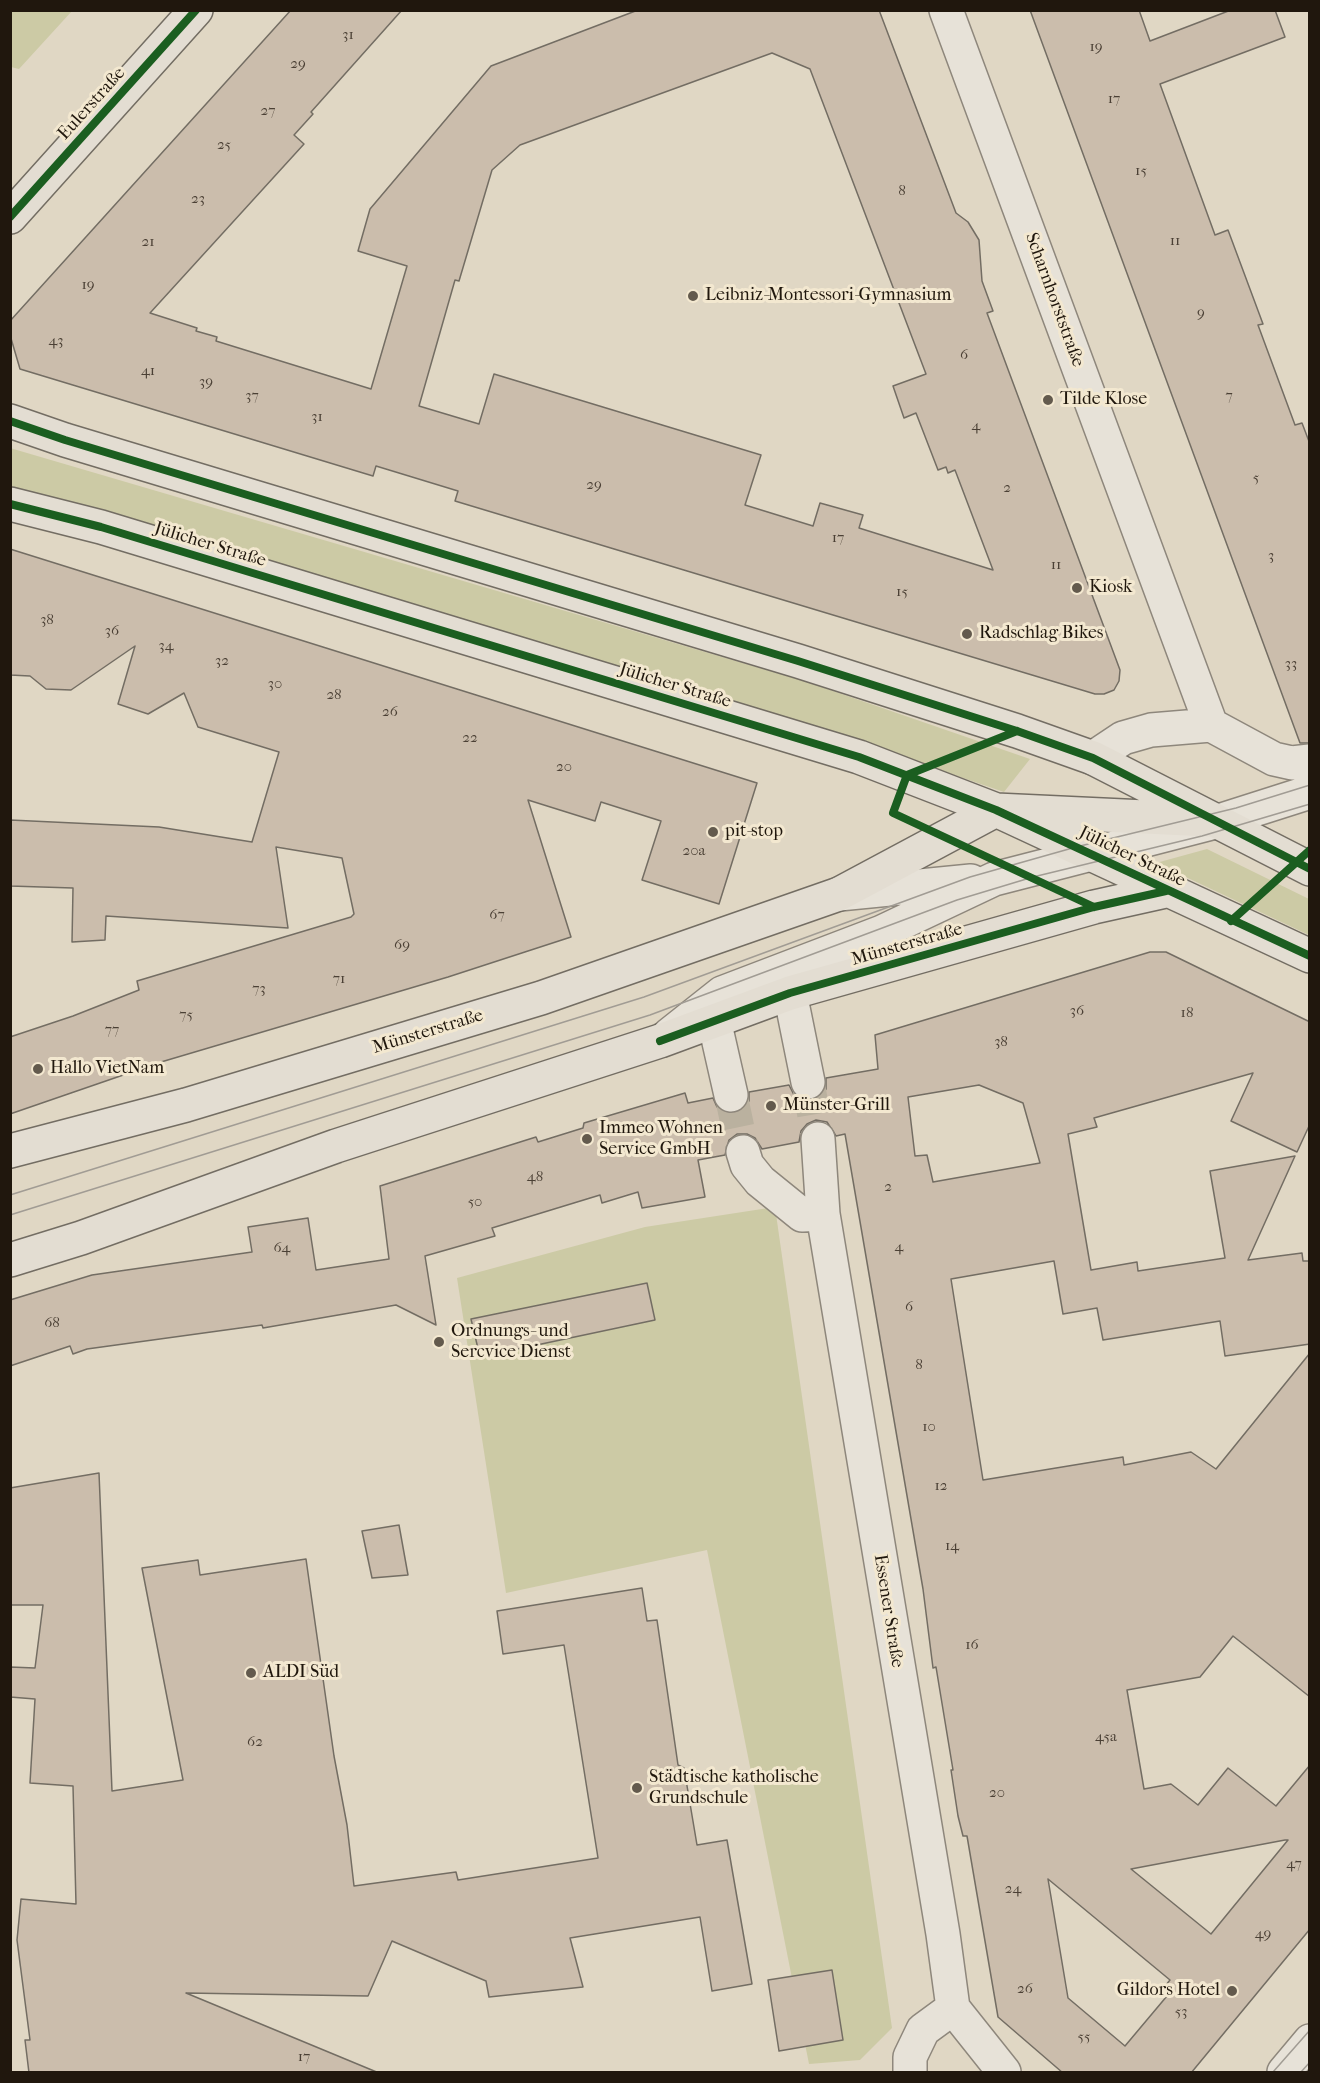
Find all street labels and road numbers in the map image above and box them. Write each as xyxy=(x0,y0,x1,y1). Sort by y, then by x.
street label: Eulerstraße xyxy=(54,63,130,145)
street label: Scharnhorststraße xyxy=(1020,230,1088,370)
street label: Jülicher Straße xyxy=(152,518,268,572)
street label: Jülicher Straße xyxy=(617,659,733,713)
street label: Jülicher Straße xyxy=(1075,822,1189,892)
street label: Münsterstraße xyxy=(849,919,965,971)
street label: Münsterstraße xyxy=(370,1005,486,1059)
street label: Essener Straße xyxy=(868,1553,908,1669)

